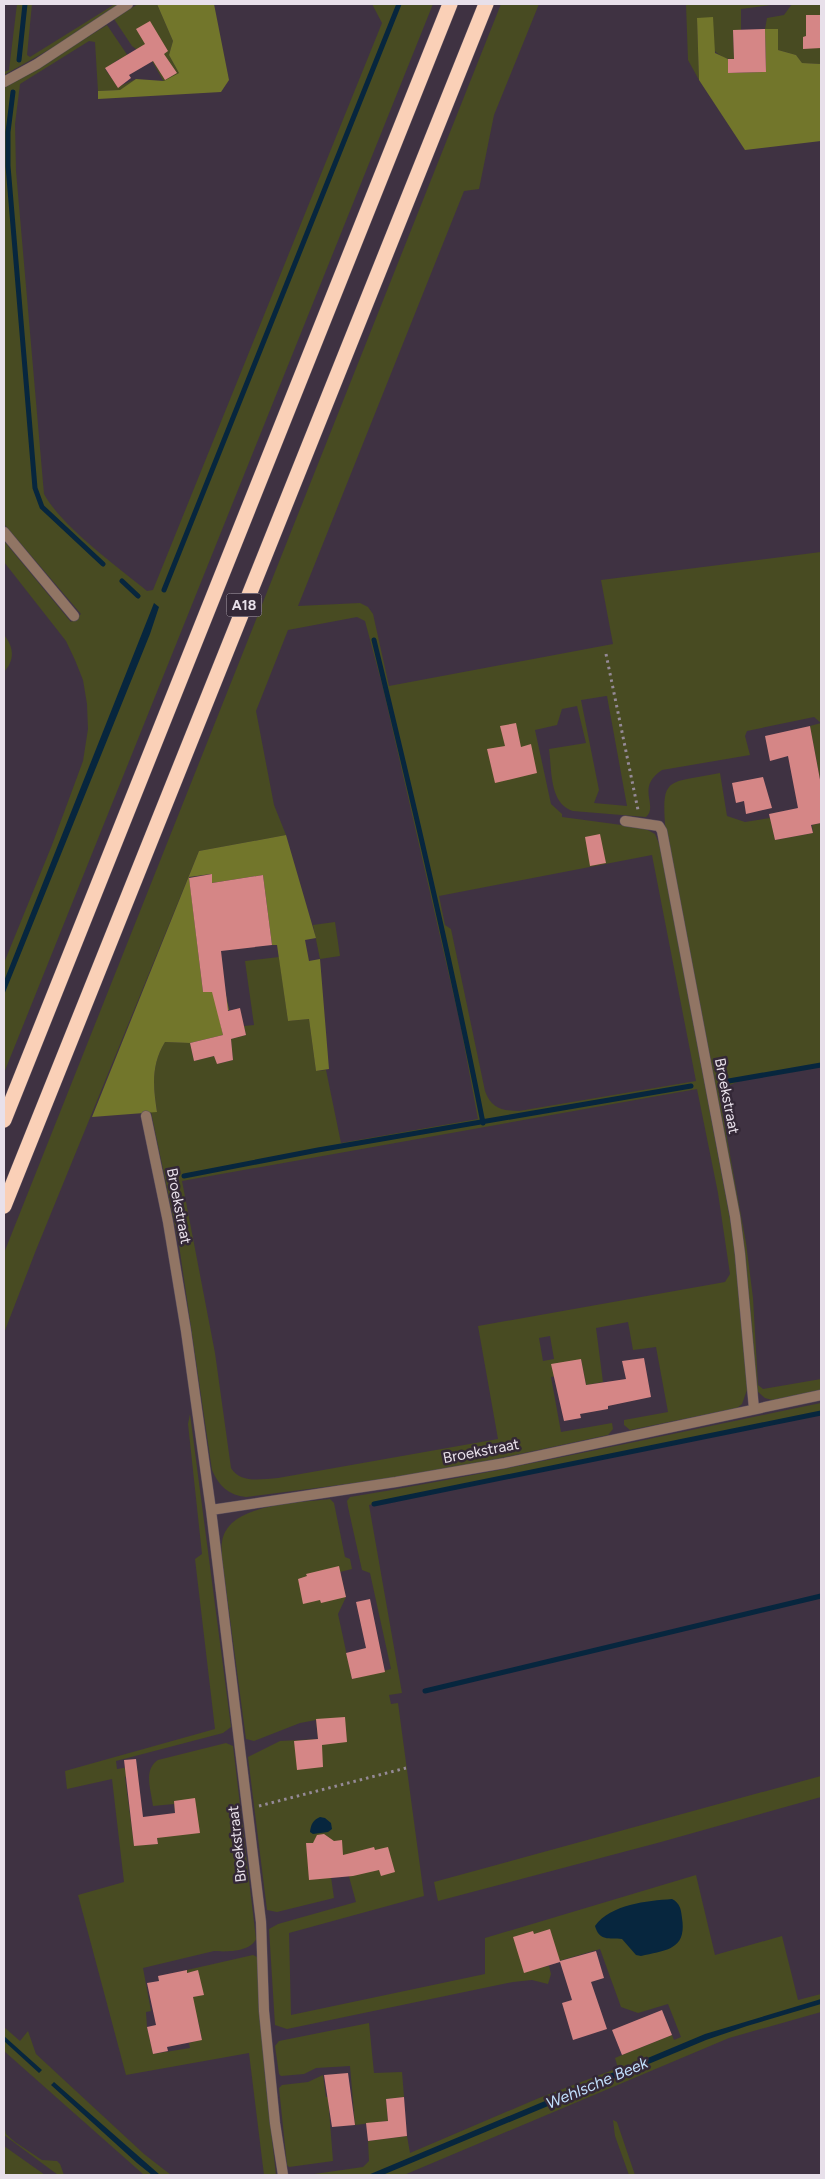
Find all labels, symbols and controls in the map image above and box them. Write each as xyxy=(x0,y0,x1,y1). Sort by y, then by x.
road number: A18 xyxy=(226,594,262,616)
street label: Broekstraat xyxy=(711,1056,743,1136)
street label: Broekstraat xyxy=(163,1166,195,1246)
street label: Broekstraat xyxy=(441,1435,521,1467)
street label: Broekstraat xyxy=(224,1804,250,1883)
water label: Wehlsche Beek xyxy=(543,2053,652,2113)

